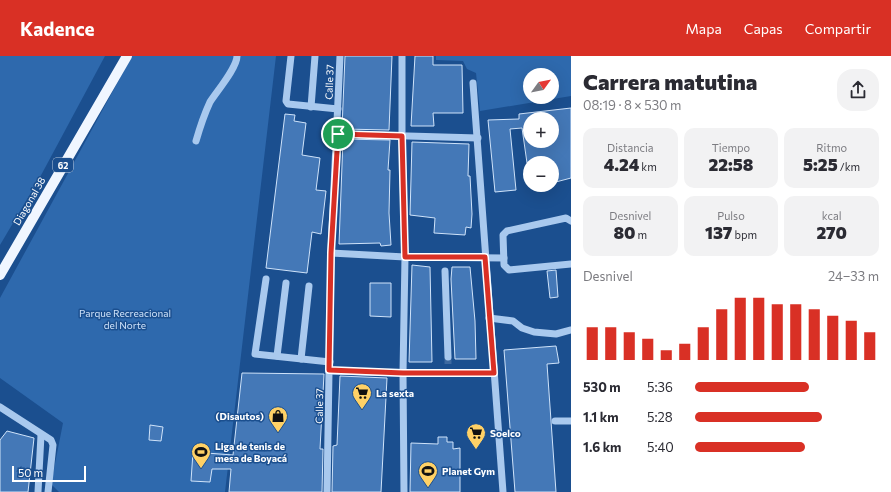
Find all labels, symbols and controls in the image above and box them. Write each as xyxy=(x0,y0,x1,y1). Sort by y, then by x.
text: Kadence xyxy=(20,17,95,40)
text: Mapa xyxy=(686,20,722,37)
text: Capas xyxy=(744,20,783,37)
text: Compartir xyxy=(805,20,871,37)
street label: Calle 37 xyxy=(322,64,336,100)
north arrow xyxy=(523,68,559,104)
map controls xyxy=(523,68,559,192)
text: Carrera matutina xyxy=(583,68,757,95)
button: share xyxy=(837,69,879,111)
text: 08:19 · 8 × 530 m xyxy=(583,97,681,113)
button: + xyxy=(523,112,559,148)
pin xyxy=(321,117,355,151)
icon: arrive xyxy=(327,123,349,145)
text: Distancia xyxy=(607,141,654,154)
text: Tiempo xyxy=(712,141,750,154)
text: Ritmo xyxy=(816,141,847,154)
text: 4.24 xyxy=(604,154,639,175)
text: 22:58 xyxy=(708,154,754,175)
text: 5:25 xyxy=(803,154,838,175)
button: − xyxy=(523,156,559,192)
road number: 62 xyxy=(53,158,73,172)
text: km xyxy=(639,160,657,173)
text: /km xyxy=(838,160,860,173)
street label: Diagonal 38 xyxy=(10,175,48,227)
text: Desnivel xyxy=(609,209,651,222)
text: Pulso xyxy=(717,209,745,222)
text: kcal xyxy=(822,209,842,222)
text: 80 xyxy=(613,222,635,243)
text: 137 xyxy=(705,222,732,243)
text: 270 xyxy=(816,222,847,243)
text: m xyxy=(635,228,647,241)
text: bpm xyxy=(732,228,757,241)
text: Desnivel xyxy=(583,268,633,284)
text: 24–33 m xyxy=(828,268,879,284)
park label: Parque Recreacional del Norte xyxy=(79,307,171,331)
text: 530 m xyxy=(583,379,621,395)
text: 5:36 xyxy=(647,379,673,395)
supermarket icon: La sexta xyxy=(351,382,373,410)
place label: La sexta xyxy=(376,387,414,399)
street label: Calle 37 xyxy=(313,388,325,424)
shop icon: (Disautos) xyxy=(267,405,289,433)
text: 1.1 km xyxy=(583,409,619,425)
text: 5:28 xyxy=(647,409,673,425)
place label: (Disautos) xyxy=(215,410,264,422)
supermarket icon: Soelco xyxy=(465,422,487,450)
place label: Soelco xyxy=(490,427,521,439)
text: 1.6 km xyxy=(583,439,621,455)
text: 5:40 xyxy=(647,439,674,455)
place label: Liga de tenis de mesa de Boyacá xyxy=(215,440,287,464)
sports icon: Liga de tenis de mesa de Boyacá xyxy=(190,441,212,469)
sports icon: Planet Gym xyxy=(417,460,439,488)
scale bar xyxy=(12,464,86,483)
place label: Planet Gym xyxy=(442,465,495,477)
text: 50 m xyxy=(18,466,43,479)

